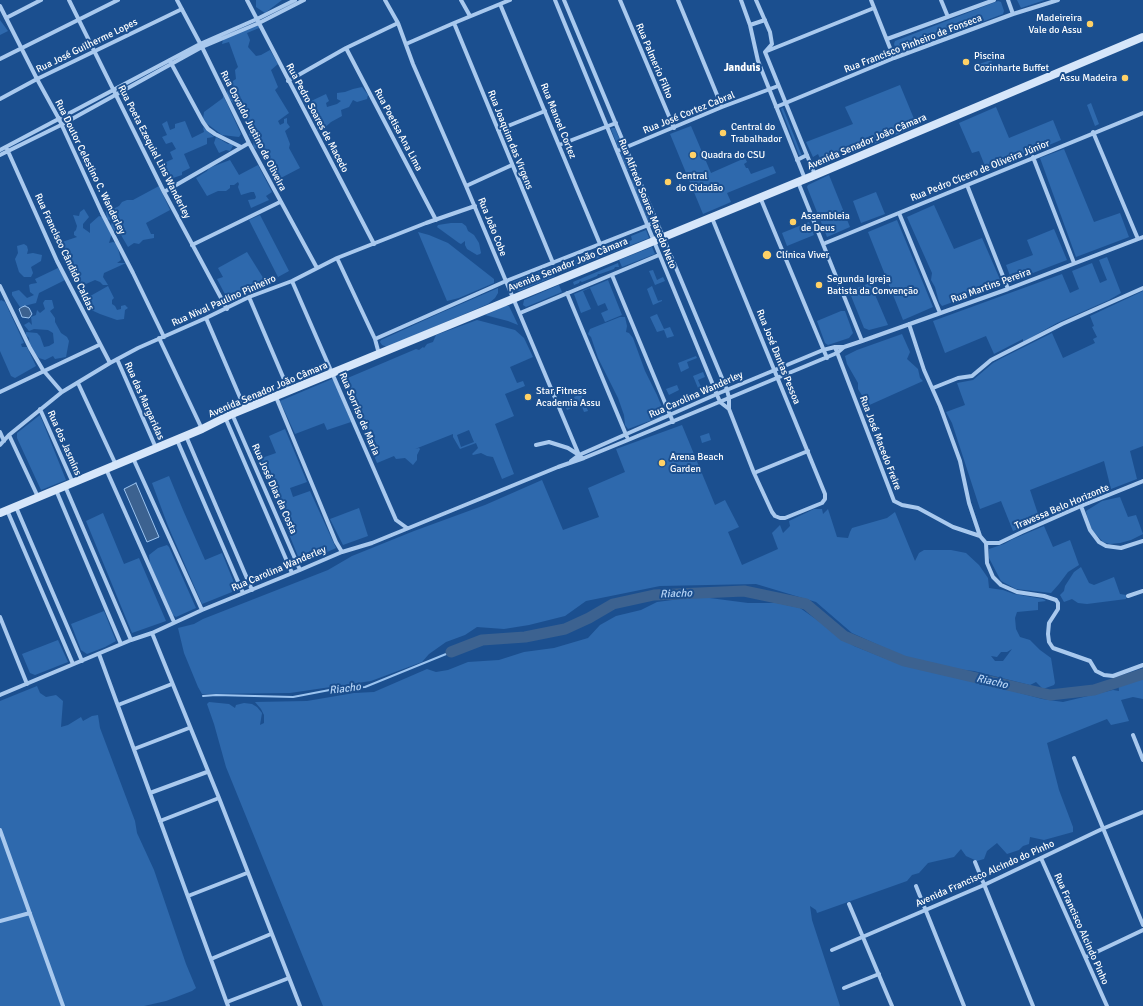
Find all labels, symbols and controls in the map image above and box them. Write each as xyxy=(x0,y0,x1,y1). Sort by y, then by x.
street label: Rua Francisco Pinheiro de Fonseca xyxy=(842,12,984,76)
place label: Madeireira Vale do Assu xyxy=(1029,12,1082,36)
street label: Rua José Guilherme Lopes xyxy=(34,16,140,76)
marker: Madeireira Vale do Assu xyxy=(1085,19,1095,29)
street label: Rua Palmerio Filho xyxy=(633,22,675,100)
place label: Piscina Cozinharte Buffet xyxy=(974,50,1049,74)
marker: Piscina Cozinharte Buffet xyxy=(961,57,971,67)
street label: Rua Pedro Soares de Macedo xyxy=(283,61,351,175)
district label: Janduis xyxy=(724,61,760,75)
street label: Rua Osvaldo Justino de Oliveira xyxy=(217,69,289,193)
place label: Assu Madeira xyxy=(1060,72,1117,84)
marker: Assu Madeira xyxy=(1120,73,1130,83)
street label: Rua Manoel Cortez xyxy=(537,81,579,161)
street label: Rua Poeta Ezequiel Lins Wanderley xyxy=(115,83,193,221)
street label: Rua Poetisa Ana Lima xyxy=(371,87,425,173)
street label: Rua Joaquim das Virgens xyxy=(485,89,535,191)
street label: Rua José Cortez Cabral xyxy=(641,89,737,137)
street label: Rua Doutor Celestino C. Wanderley xyxy=(52,98,128,236)
street label: Avenida Senador João Câmara xyxy=(806,111,928,173)
place label: Central do Trabalhador xyxy=(731,121,782,144)
marker: Central do Trabalhador xyxy=(718,128,728,138)
street label: Rua Alfredo Soares Macedo Neto xyxy=(615,137,679,271)
street label: Rua Pedro Cícero de Oliveira Júnior xyxy=(909,138,1051,204)
place label: Quadra do CSU xyxy=(701,149,765,161)
marker: Quadra do CSU xyxy=(688,150,698,160)
place label: Central do Cidadão xyxy=(676,170,723,194)
marker: Central do Cidadão xyxy=(663,177,673,187)
street label: Rua Francisco Cândido Caldas xyxy=(32,192,96,312)
street label: Rua João Cobe xyxy=(475,196,509,258)
place label: Assembleia de Deus xyxy=(801,210,850,234)
marker: Assembleia de Deus xyxy=(788,217,798,227)
street label: Avenida Senador João Câmara xyxy=(506,235,630,295)
marker: Clínica Viver xyxy=(761,249,773,261)
place label: Clínica Viver xyxy=(776,249,829,261)
street label: Rua Martins Pereira xyxy=(949,266,1033,306)
street label: Rua Nival Paulino Pinheiro xyxy=(170,273,278,329)
place label: Segunda Igreja Batista da Convenção xyxy=(827,273,918,296)
marker: Segunda Igreja Batista da Convenção xyxy=(814,280,824,290)
street label: Rua José Dantas Pessoa xyxy=(753,308,803,406)
street label: Avenida Senador João Câmara xyxy=(207,359,329,421)
street label: Rua das Margaridas xyxy=(121,360,167,442)
street label: Rua Carolina Wanderley xyxy=(647,369,745,421)
street label: Rua Sorriso de Maria xyxy=(336,371,382,457)
place label: Star Fitness Academia Assu xyxy=(536,385,600,408)
marker: Star Fitness Academia Assu xyxy=(523,392,533,402)
street label: Rua José Macedo Freire xyxy=(856,394,904,492)
street label: Rua dos Jasmins xyxy=(44,409,84,477)
street label: Rua José Dias da Costa xyxy=(249,442,299,536)
place label: Arena Beach Garden xyxy=(670,451,724,474)
marker: Arena Beach Garden xyxy=(657,458,667,468)
street label: Travessa Belo Horizonte xyxy=(1013,482,1111,532)
street label: Rua Carolina Wanderley xyxy=(230,544,328,594)
water label: Riacho xyxy=(660,587,692,601)
water label: Riacho xyxy=(975,672,1009,692)
water label: Riacho xyxy=(328,680,362,698)
street label: Avenida Francisco Alcindo do Pinho xyxy=(914,838,1056,910)
street label: Rua Francisco Alcindo Pinho xyxy=(1051,871,1111,987)

